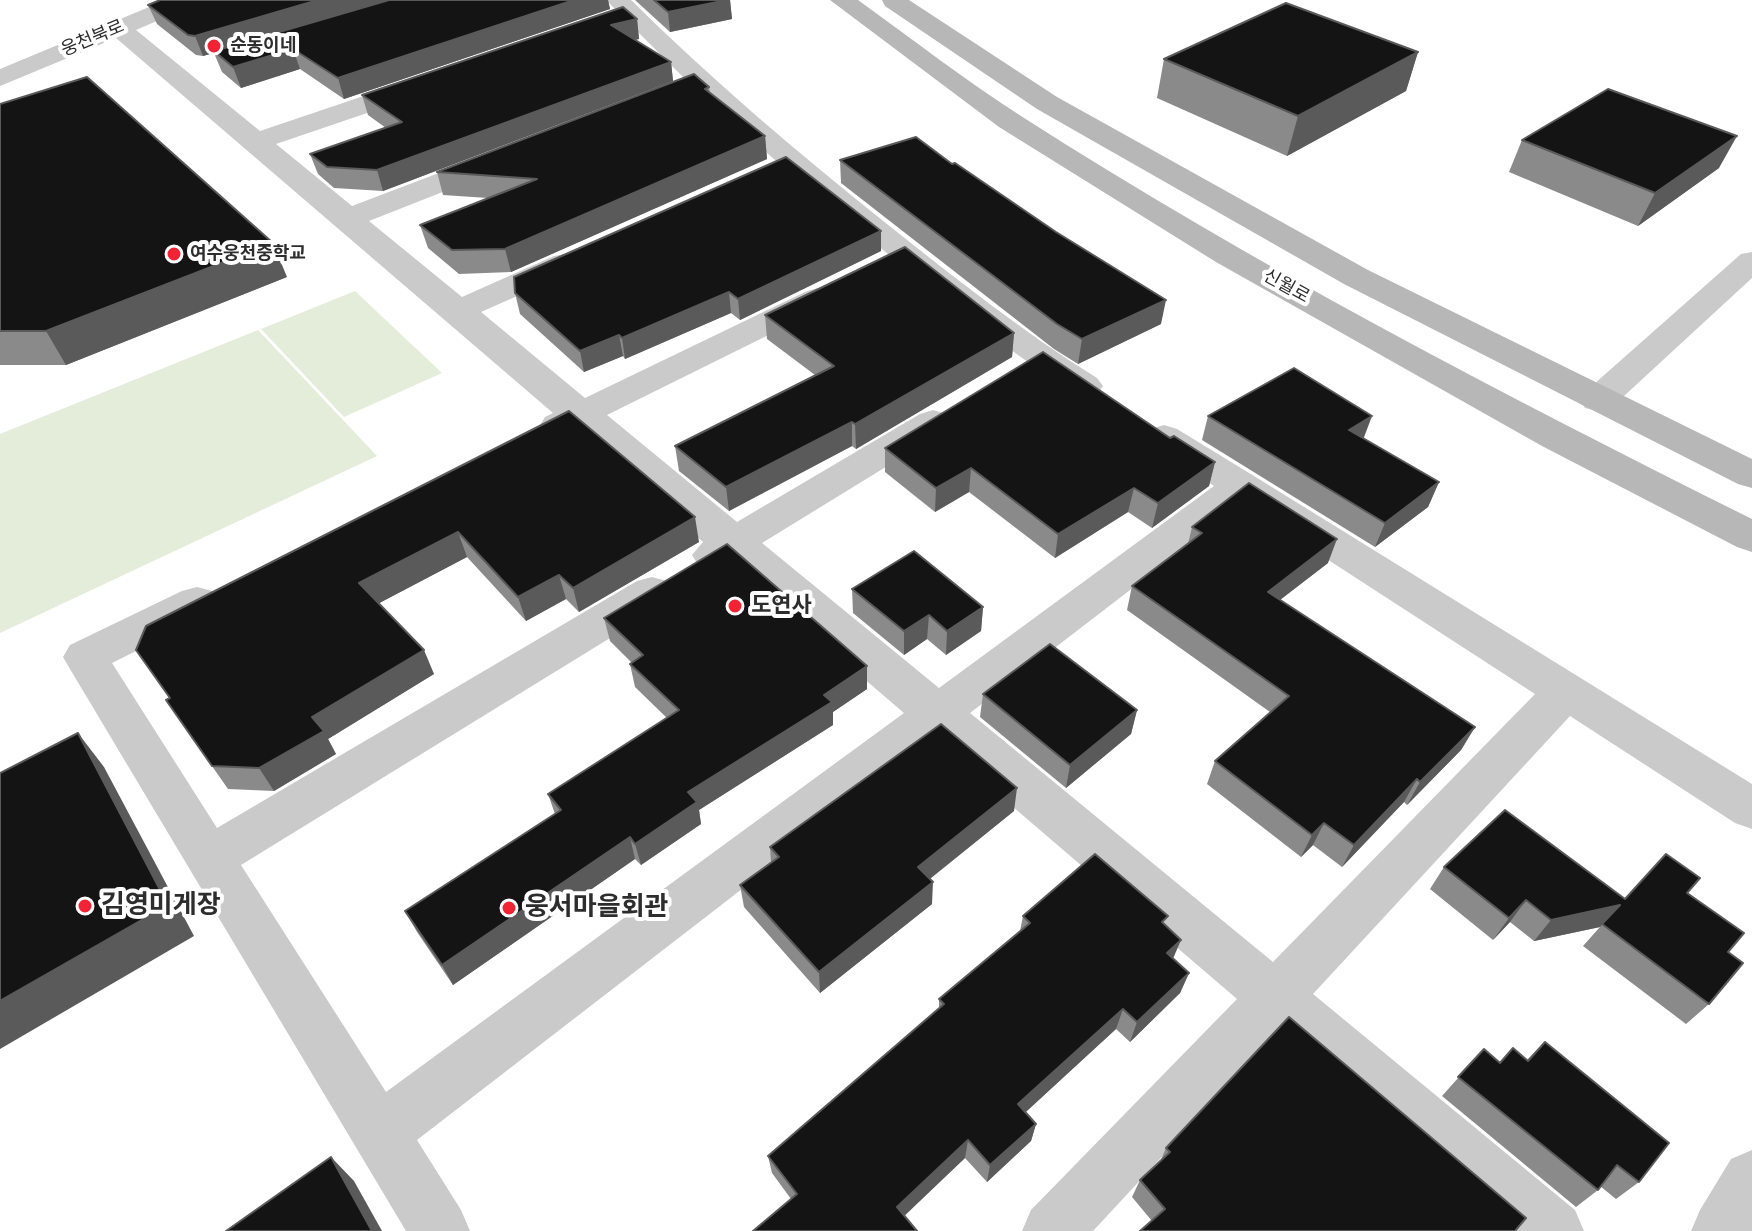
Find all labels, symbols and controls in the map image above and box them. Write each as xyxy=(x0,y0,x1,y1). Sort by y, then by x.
street label: 웅천북로 xyxy=(58,16,128,62)
place label: 순동이네 xyxy=(230,35,296,57)
marker: 순동이네 xyxy=(205,37,223,55)
place label: 여수웅천중학교 xyxy=(190,243,306,265)
marker: 여수웅천중학교 xyxy=(165,245,183,263)
street label: 신월로 xyxy=(1259,266,1313,308)
place label: 도연사 xyxy=(751,593,812,619)
marker: 도연사 xyxy=(726,597,744,615)
place label: 김영미게장 xyxy=(101,890,221,922)
place label: 웅서마을회관 xyxy=(525,892,669,924)
marker: 김영미게장 xyxy=(76,897,94,915)
marker: 웅서마을회관 xyxy=(500,899,518,917)

